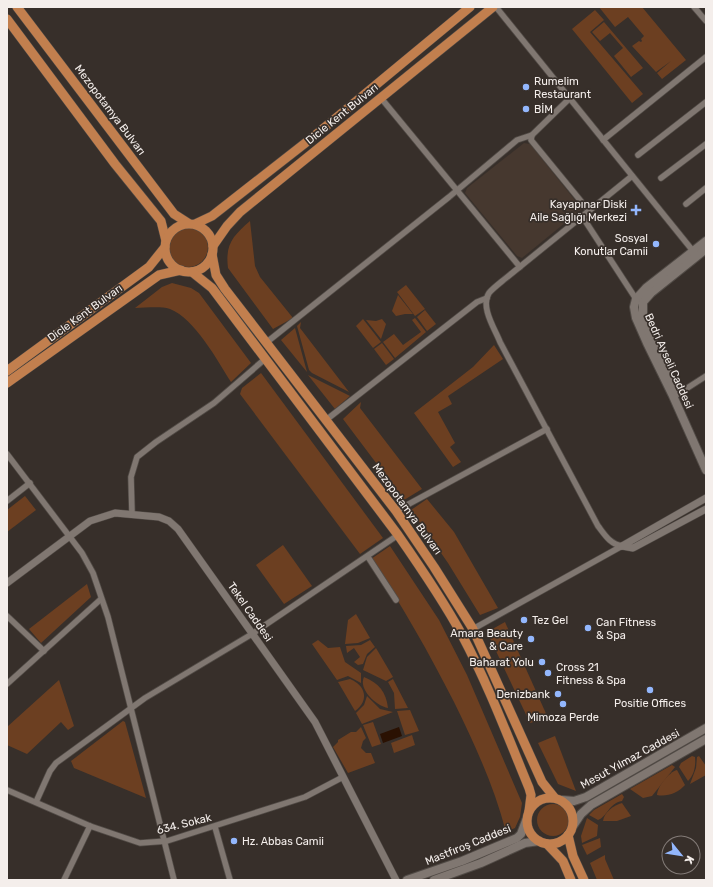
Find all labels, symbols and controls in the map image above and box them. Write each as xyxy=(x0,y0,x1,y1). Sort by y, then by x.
street label: Mezopotamya Bulvarı xyxy=(72,62,148,158)
place label: Rumelim Restaurant xyxy=(534,75,592,101)
street label: Dicle Kent Bulvarı xyxy=(303,81,381,147)
marker: Rumelim Restaurant xyxy=(521,82,531,92)
place label: BİM xyxy=(534,102,553,116)
marker: BİM xyxy=(521,104,531,114)
place label: Kayapınar Diski Aile Sağlığı Merkezi xyxy=(530,198,627,224)
marker: Kayapınar Diski Aile Sağlığı Merkezi xyxy=(630,204,642,216)
place label: Sosyal Konutlar Camii xyxy=(574,232,648,258)
marker: Sosyal Konutlar Camii xyxy=(651,239,661,249)
street label: Dicle Kent Bulvarı xyxy=(45,281,125,345)
street label: Bedri Ayseli Caddesi xyxy=(642,311,696,411)
street label: Mezopotamya Bulvarı xyxy=(370,461,444,557)
street label: Tekel Caddesi xyxy=(225,580,275,644)
place label: Tez Gel xyxy=(532,614,568,627)
marker: Tez Gel xyxy=(519,615,529,625)
place label: Can Fitness & Spa xyxy=(596,616,657,642)
marker: Can Fitness & Spa xyxy=(583,623,593,633)
place label: Amara Beauty & Care xyxy=(450,627,523,653)
marker: Amara Beauty & Care xyxy=(526,634,536,644)
place label: Baharat Yolu xyxy=(469,656,534,669)
marker: Baharat Yolu xyxy=(537,657,547,667)
place label: Cross 21 Fitness & Spa xyxy=(556,661,626,687)
marker: Cross 21 Fitness & Spa xyxy=(543,668,553,678)
marker: Positie Offices xyxy=(645,685,655,695)
place label: Denizbank xyxy=(496,688,550,701)
marker: Denizbank xyxy=(553,689,563,699)
place label: Positie Offices xyxy=(614,697,686,710)
marker: Mimoza Perde xyxy=(558,699,568,709)
place label: Mimoza Perde xyxy=(527,711,599,724)
street label: Mesut Yılmaz Caddesi xyxy=(578,726,682,792)
street label: 634. Sokak xyxy=(155,811,213,837)
street label: Mastfıroş Caddesi xyxy=(423,822,513,868)
place label: Hz. Abbas Camii xyxy=(242,835,324,848)
north arrow xyxy=(661,835,701,875)
marker: Hz. Abbas Camii xyxy=(229,836,239,846)
text: K xyxy=(681,853,697,867)

